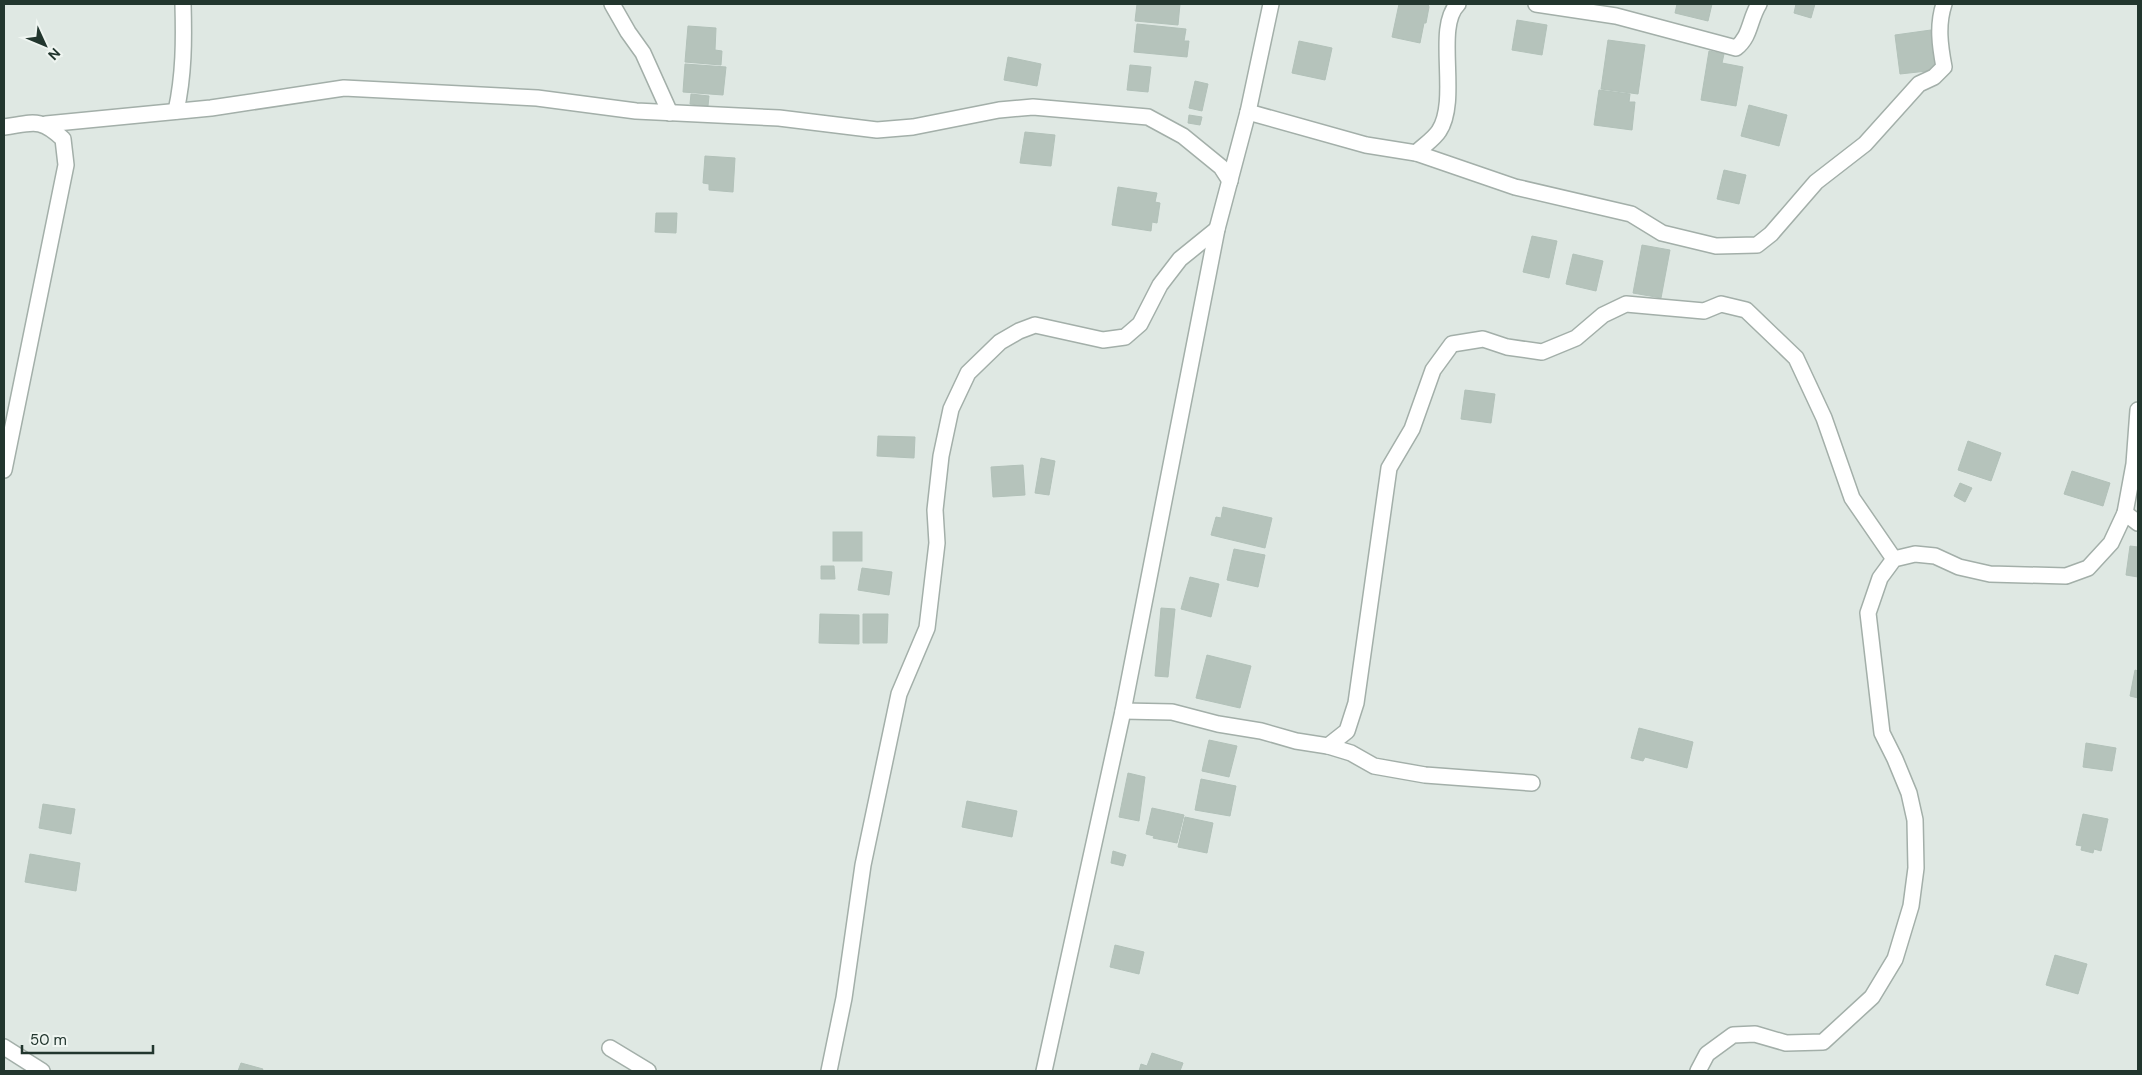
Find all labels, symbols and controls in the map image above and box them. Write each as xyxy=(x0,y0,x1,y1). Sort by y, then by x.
north arrow xyxy=(20,20,70,70)
text: N xyxy=(44,44,64,64)
scale bar xyxy=(22,1022,154,1054)
text: 50 m xyxy=(30,1030,67,1050)

